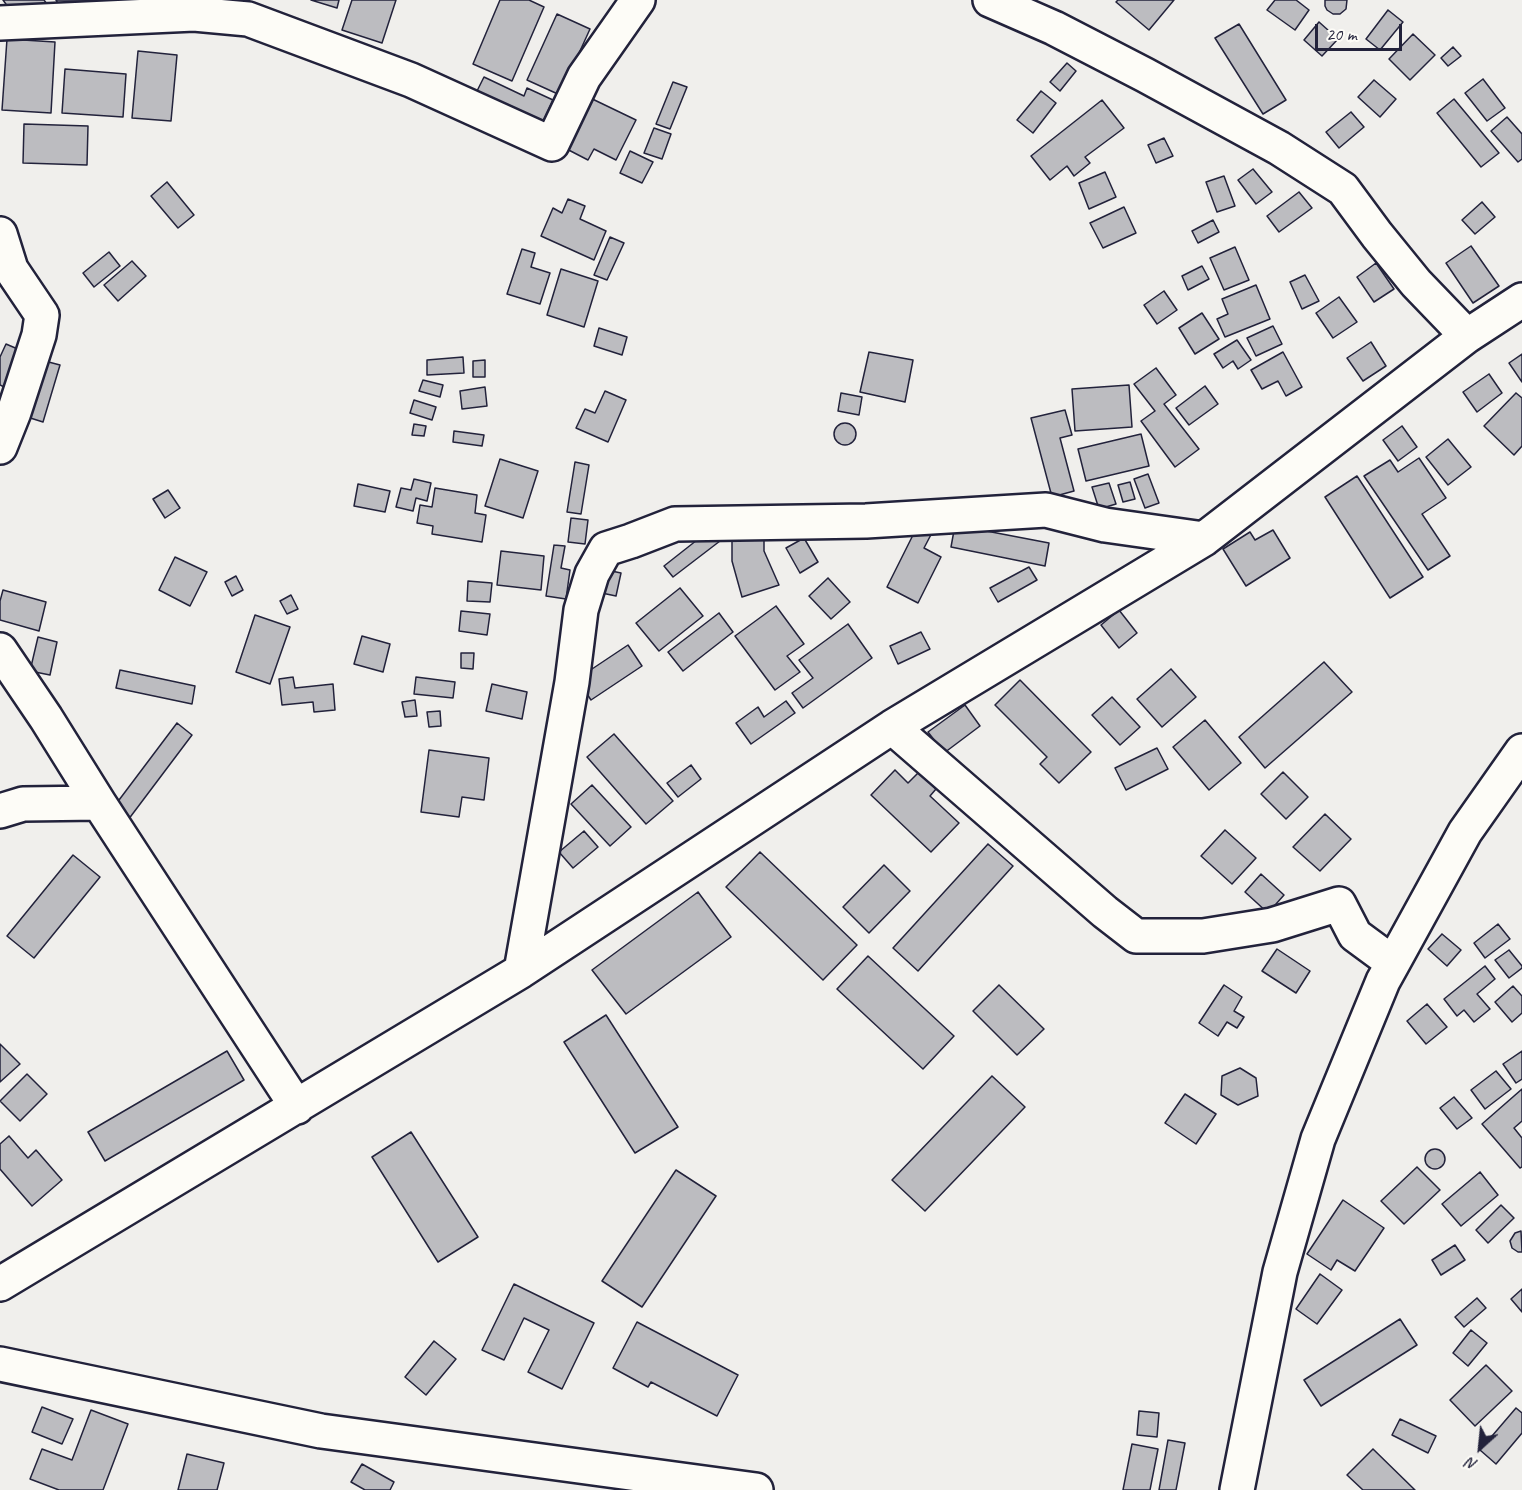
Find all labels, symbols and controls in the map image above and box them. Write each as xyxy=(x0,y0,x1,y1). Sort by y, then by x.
scale bar xyxy=(1318,12,1405,50)
text: 20 m xyxy=(1326,23,1357,45)
north arrow xyxy=(1450,1418,1510,1478)
text: N xyxy=(1463,1453,1481,1475)

